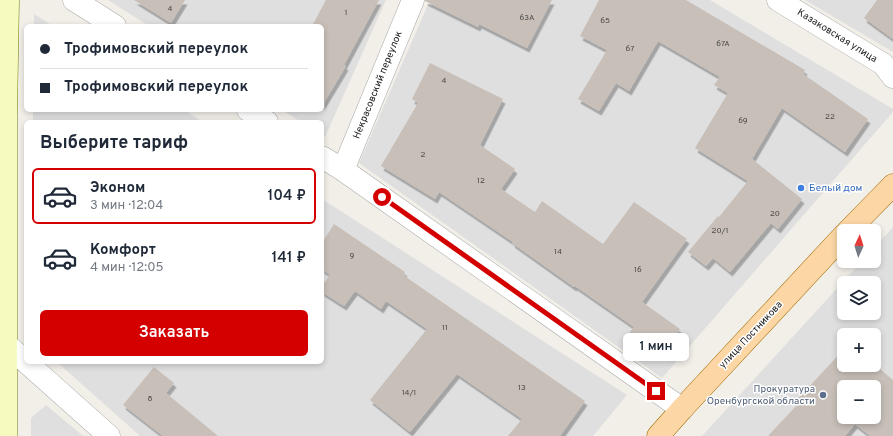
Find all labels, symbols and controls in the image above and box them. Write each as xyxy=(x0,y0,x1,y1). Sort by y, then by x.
house number: 4 xyxy=(168,4,173,14)
street label: Казаковская улица xyxy=(794,6,880,66)
house number: 1 xyxy=(345,8,347,18)
house number: 63А xyxy=(520,13,535,23)
house number: 65 xyxy=(600,16,610,26)
street label: Некрасовский переулок xyxy=(350,29,406,141)
house number: 67А xyxy=(716,39,730,49)
text: Трофимовский переулок xyxy=(64,40,248,59)
house number: 67 xyxy=(626,44,634,54)
house number: 4 xyxy=(442,76,447,86)
text: Трофимовский переулок xyxy=(64,78,248,97)
house number: 22 xyxy=(825,112,835,122)
house number: 69 xyxy=(738,116,748,126)
text: Выберите тариф xyxy=(40,132,188,155)
house number: 2 xyxy=(421,150,426,160)
house number: 12 xyxy=(477,176,485,186)
icon: car xyxy=(42,178,78,214)
text: Эконом xyxy=(90,179,145,198)
place label: Белый дом xyxy=(809,182,862,195)
marker: Белый дом xyxy=(796,183,806,193)
text: 104 ₽ xyxy=(267,187,306,206)
route start xyxy=(373,188,391,206)
text: 3 мин · 12:04 xyxy=(90,198,163,214)
house number: 20 xyxy=(770,209,780,219)
north arrow xyxy=(837,224,881,268)
map controls xyxy=(837,224,881,424)
house number: 20/1 xyxy=(712,226,728,236)
icon: car xyxy=(42,240,78,276)
text: Комфорт xyxy=(90,241,156,260)
house number: 14 xyxy=(554,247,562,257)
text: 141 ₽ xyxy=(271,249,306,268)
house number: 9 xyxy=(350,251,355,261)
text: 4 мин · 12:05 xyxy=(90,260,164,276)
house number: 16 xyxy=(634,265,642,275)
button: layers xyxy=(837,276,881,320)
street label: улица Постникова xyxy=(716,299,786,371)
button: Заказать xyxy=(40,310,308,356)
house number: 11 xyxy=(442,323,448,333)
button: + xyxy=(837,328,881,372)
callout: 1 мин xyxy=(623,333,689,361)
text: 1 мин xyxy=(639,339,673,355)
button: − xyxy=(837,380,881,424)
route end xyxy=(647,382,665,400)
house number: 13 xyxy=(518,383,526,393)
place label: Прокуратура Оренбургской области xyxy=(707,383,815,408)
house number: 14/1 xyxy=(402,388,416,398)
marker: Прокуратура Оренбургской области xyxy=(818,390,828,400)
house number: 8 xyxy=(148,394,153,404)

